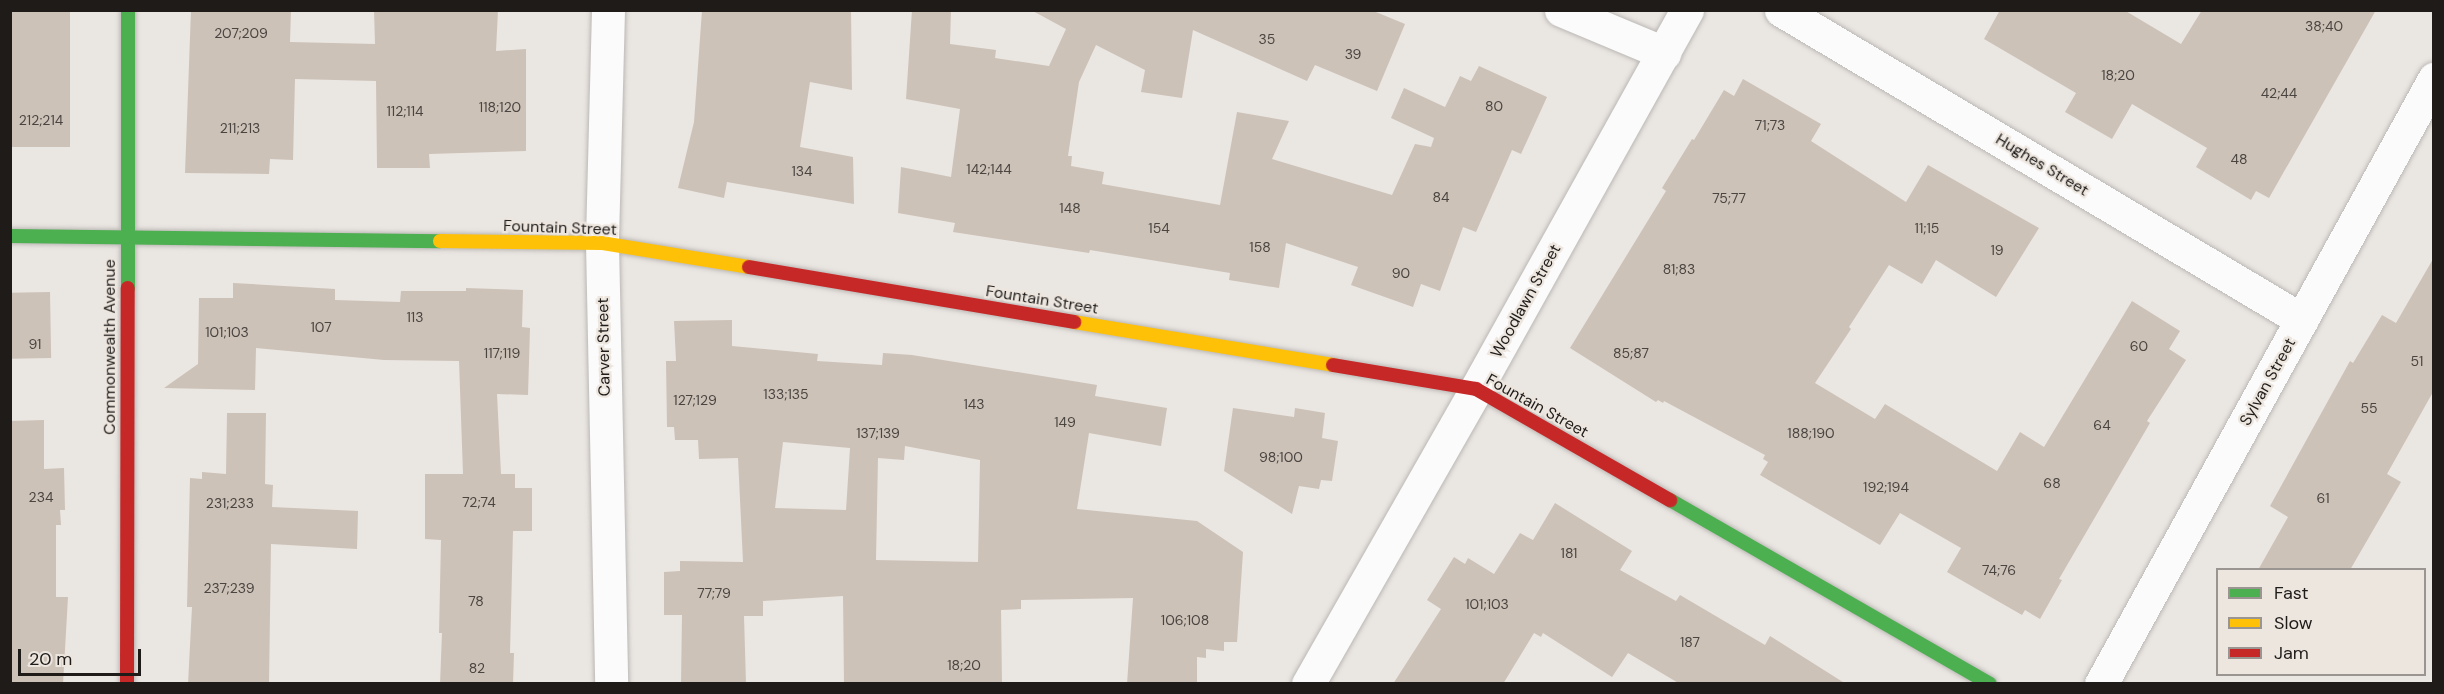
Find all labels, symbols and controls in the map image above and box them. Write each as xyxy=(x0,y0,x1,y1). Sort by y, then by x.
house number: 38;40 xyxy=(2305,18,2343,34)
house number: 207;209 xyxy=(214,25,268,41)
house number: 35 xyxy=(1259,31,1275,47)
house number: 39 xyxy=(1345,46,1361,62)
house number: 18;20 xyxy=(2101,67,2135,83)
house number: 42;44 xyxy=(2261,85,2297,101)
house number: 80 xyxy=(1485,98,1503,114)
house number: 118;120 xyxy=(479,99,521,115)
house number: 112;114 xyxy=(386,103,424,119)
house number: 212;214 xyxy=(19,112,63,128)
house number: 71;73 xyxy=(1755,117,1785,133)
house number: 211;213 xyxy=(220,120,260,136)
street label: Hughes Street xyxy=(1992,130,2092,200)
house number: 48 xyxy=(2230,151,2248,167)
house number: 142;144 xyxy=(966,161,1012,177)
house number: 134 xyxy=(791,163,813,179)
house number: 84 xyxy=(1432,189,1450,205)
house number: 75;77 xyxy=(1712,190,1746,206)
house number: 148 xyxy=(1059,200,1081,216)
street label: Fountain Street xyxy=(503,216,617,240)
house number: 154 xyxy=(1148,220,1170,236)
house number: 11;15 xyxy=(1915,220,1939,236)
house number: 158 xyxy=(1249,239,1271,255)
street label: Woodlawn Street xyxy=(1487,241,1565,361)
house number: 19 xyxy=(1990,242,2004,258)
street label: Commonwealth Avenue xyxy=(100,259,120,435)
house number: 81;83 xyxy=(1663,261,1695,277)
house number: 90 xyxy=(1392,265,1410,281)
street label: Fountain Street xyxy=(984,282,1100,318)
street label: Carver Street xyxy=(594,297,614,397)
house number: 113 xyxy=(406,309,424,325)
house number: 107 xyxy=(310,319,332,335)
house number: 101;103 xyxy=(205,324,249,340)
street label: Sylvan Street xyxy=(2236,335,2300,429)
house number: 91 xyxy=(29,336,41,352)
house number: 60 xyxy=(2130,338,2148,354)
house number: 117;119 xyxy=(484,345,520,361)
house number: 85;87 xyxy=(1613,345,1649,361)
house number: 51 xyxy=(2411,353,2423,369)
street label: Fountain Street xyxy=(1483,370,1591,442)
house number: 133;135 xyxy=(763,386,809,402)
house number: 127;129 xyxy=(673,392,717,408)
house number: 143 xyxy=(963,396,985,412)
house number: 55 xyxy=(2360,400,2378,416)
house number: 149 xyxy=(1054,414,1076,430)
house number: 64 xyxy=(2093,417,2111,433)
house number: 137;139 xyxy=(856,425,900,441)
house number: 188;190 xyxy=(1787,425,1835,441)
house number: 98;100 xyxy=(1259,449,1303,465)
house number: 68 xyxy=(2043,475,2061,491)
house number: 192;194 xyxy=(1863,479,1909,495)
house number: 234 xyxy=(29,489,53,505)
house number: 61 xyxy=(2316,490,2330,506)
house number: 72;74 xyxy=(462,494,496,510)
house number: 231;233 xyxy=(206,495,254,511)
house number: 181 xyxy=(1561,545,1577,561)
house number: 74;76 xyxy=(1982,562,2016,578)
legend xyxy=(2216,568,2426,676)
house number: 237;239 xyxy=(204,580,254,596)
text: Fast xyxy=(2274,581,2309,605)
house number: 77;79 xyxy=(697,585,731,601)
house number: 78 xyxy=(468,593,484,609)
house number: 101;103 xyxy=(1465,596,1509,612)
text: Slow xyxy=(2274,611,2313,635)
house number: 106;108 xyxy=(1161,612,1209,628)
house number: 187 xyxy=(1680,634,1700,650)
scale bar xyxy=(21,637,144,675)
text: Jam xyxy=(2274,641,2309,665)
text: 20 m xyxy=(29,647,72,671)
house number: 18;20 xyxy=(947,657,981,673)
house number: 82 xyxy=(469,660,485,676)

